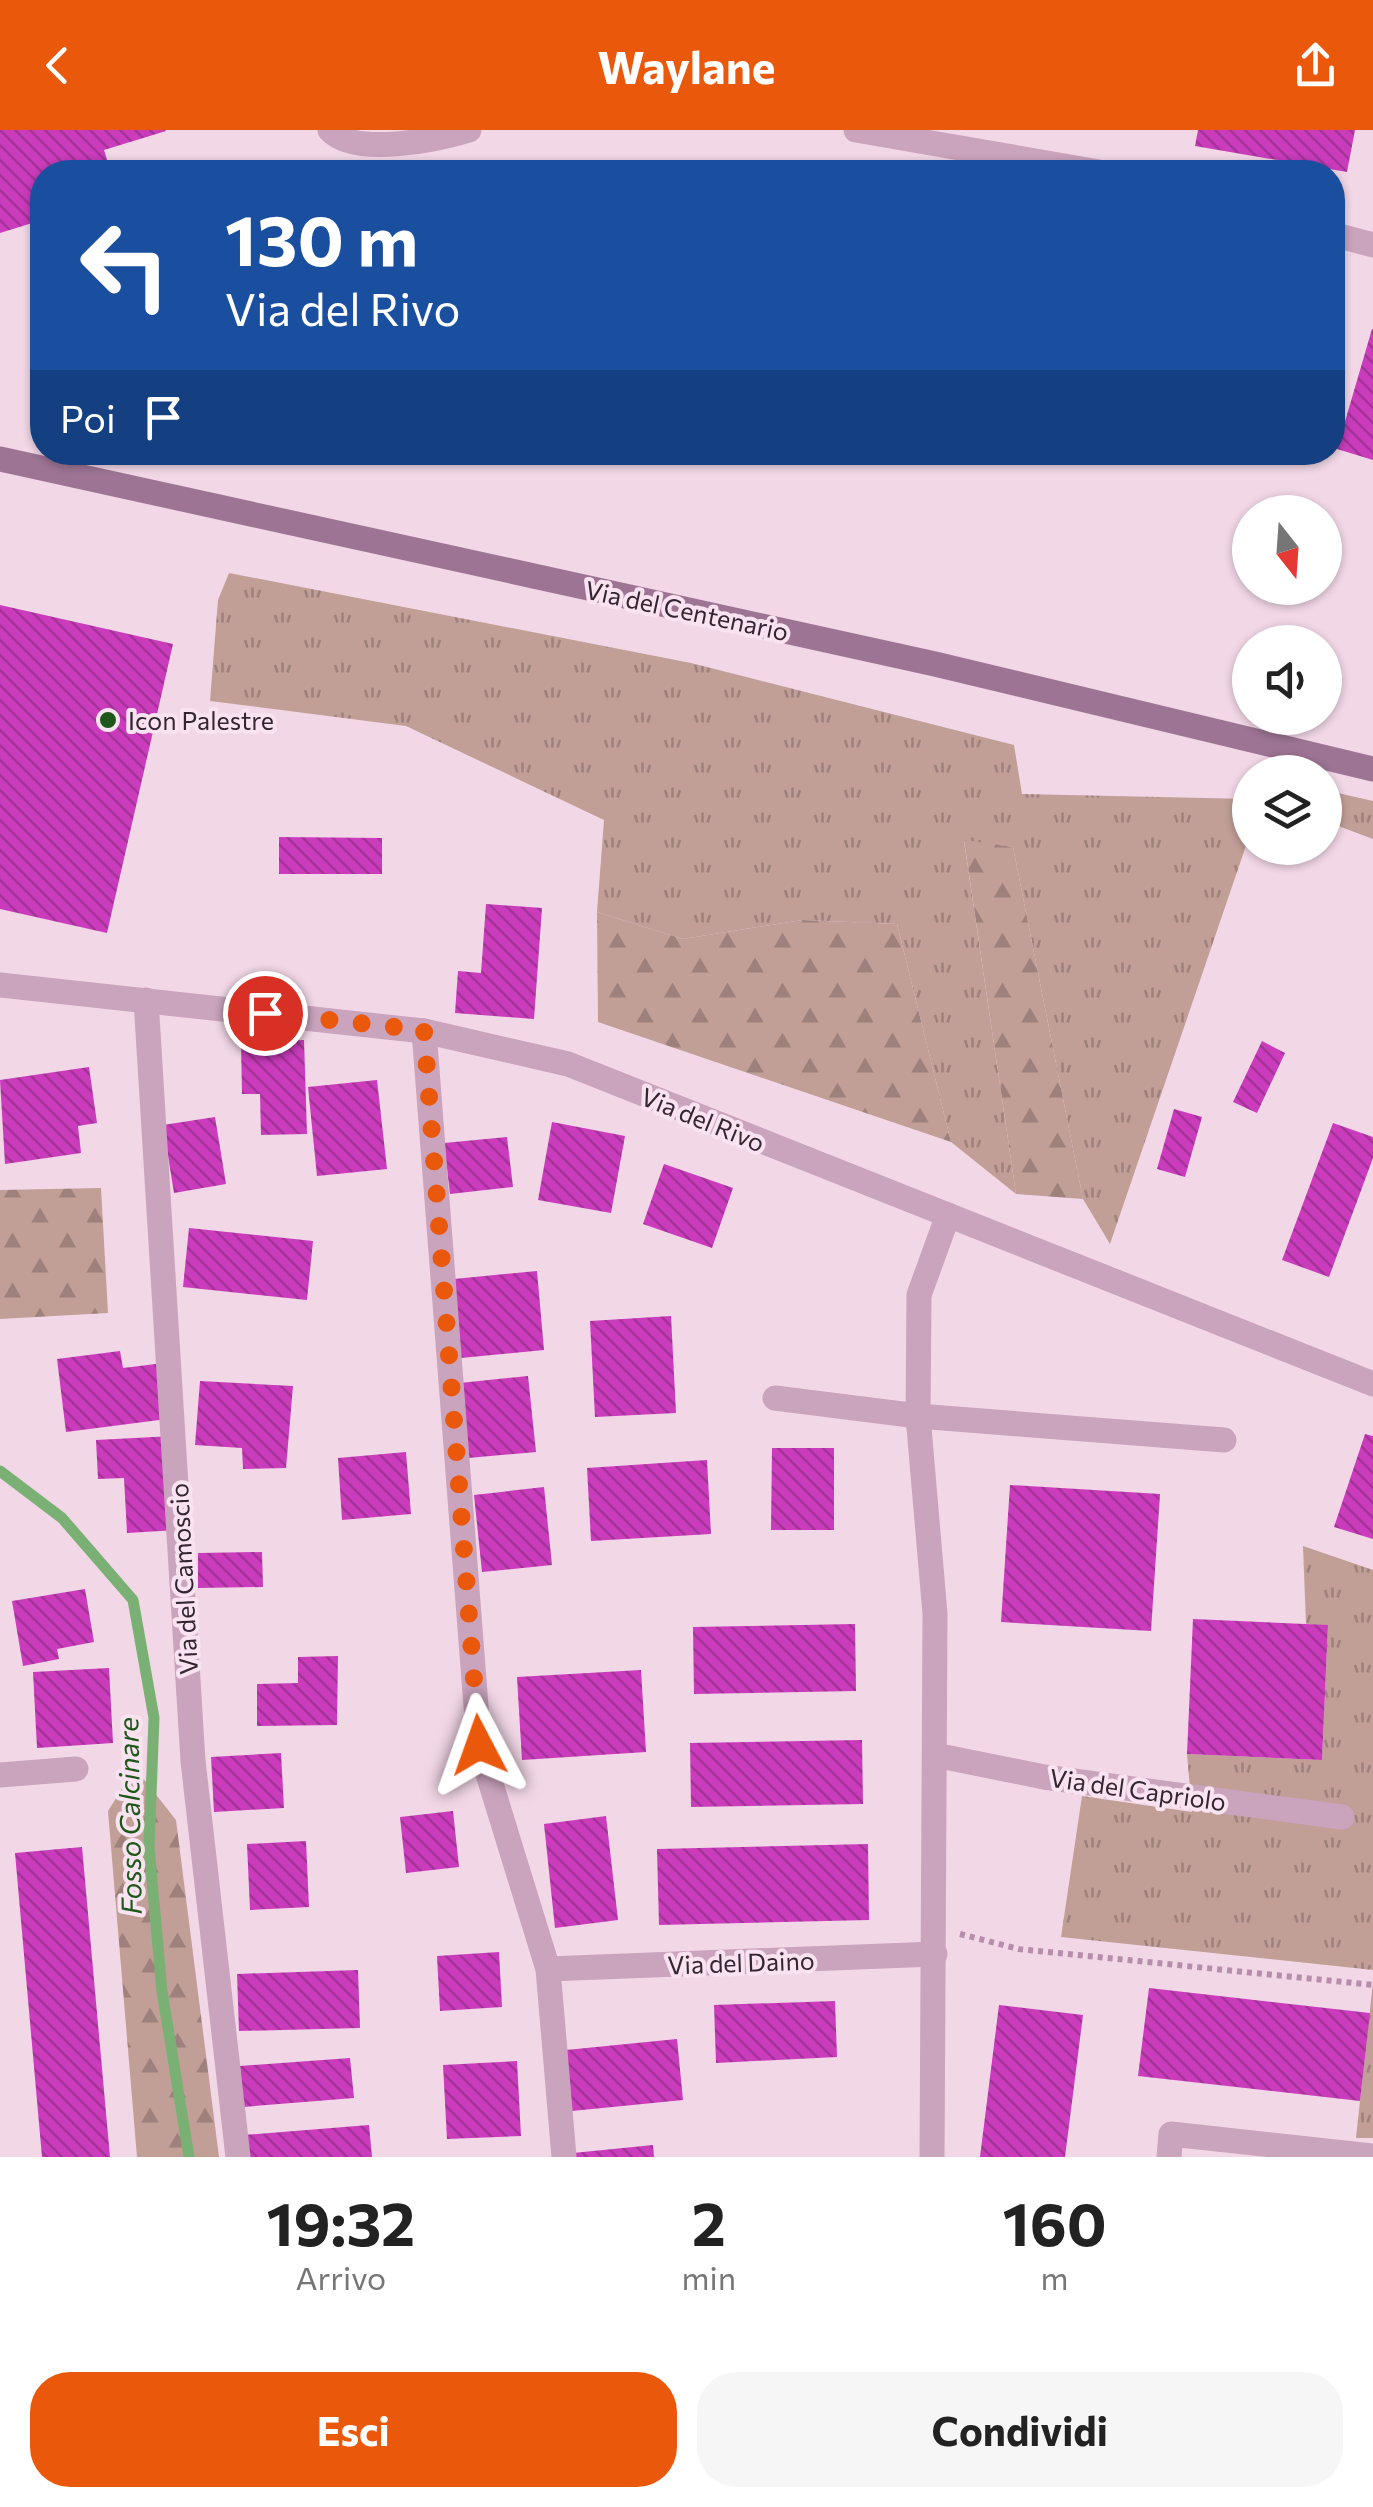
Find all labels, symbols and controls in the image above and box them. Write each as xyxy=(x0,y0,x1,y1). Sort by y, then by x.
icon: back xyxy=(30,38,85,93)
text: Waylane xyxy=(597,38,776,93)
icon: share xyxy=(1288,38,1343,93)
text: 130 m xyxy=(225,195,418,280)
icon: left xyxy=(60,200,190,330)
text: Via del Rivo xyxy=(225,280,460,335)
icon: arrive xyxy=(136,390,191,445)
text: Poi xyxy=(60,394,116,441)
north arrow xyxy=(1232,495,1342,605)
map controls xyxy=(1232,495,1342,865)
street label: Via del Centenario xyxy=(583,574,791,646)
button: sound xyxy=(1232,625,1342,735)
place label: Icon Palestre xyxy=(128,705,274,735)
marker: Icon Palestre xyxy=(97,709,119,731)
button: layers xyxy=(1232,755,1342,865)
pin xyxy=(223,971,308,1056)
icon: arrive xyxy=(238,986,293,1041)
street label: Via del Rivo xyxy=(637,1081,769,1157)
street label: Via del Camoscio xyxy=(163,1482,203,1676)
position arrow xyxy=(427,1693,531,1797)
water label: Fosso Calcinare xyxy=(110,1717,148,1915)
street label: Via del Capriolo xyxy=(1048,1762,1228,1816)
street label: Via del Daino xyxy=(667,1944,815,1980)
text: 19:32 xyxy=(266,2185,415,2258)
text: 2 xyxy=(692,2185,726,2258)
text: 160 xyxy=(1003,2185,1107,2258)
text: Arrivo xyxy=(295,2257,386,2297)
text: min xyxy=(682,2257,736,2297)
text: m xyxy=(1041,2257,1069,2297)
button: Esci xyxy=(30,2372,677,2487)
button: Condividi xyxy=(697,2372,1343,2487)

